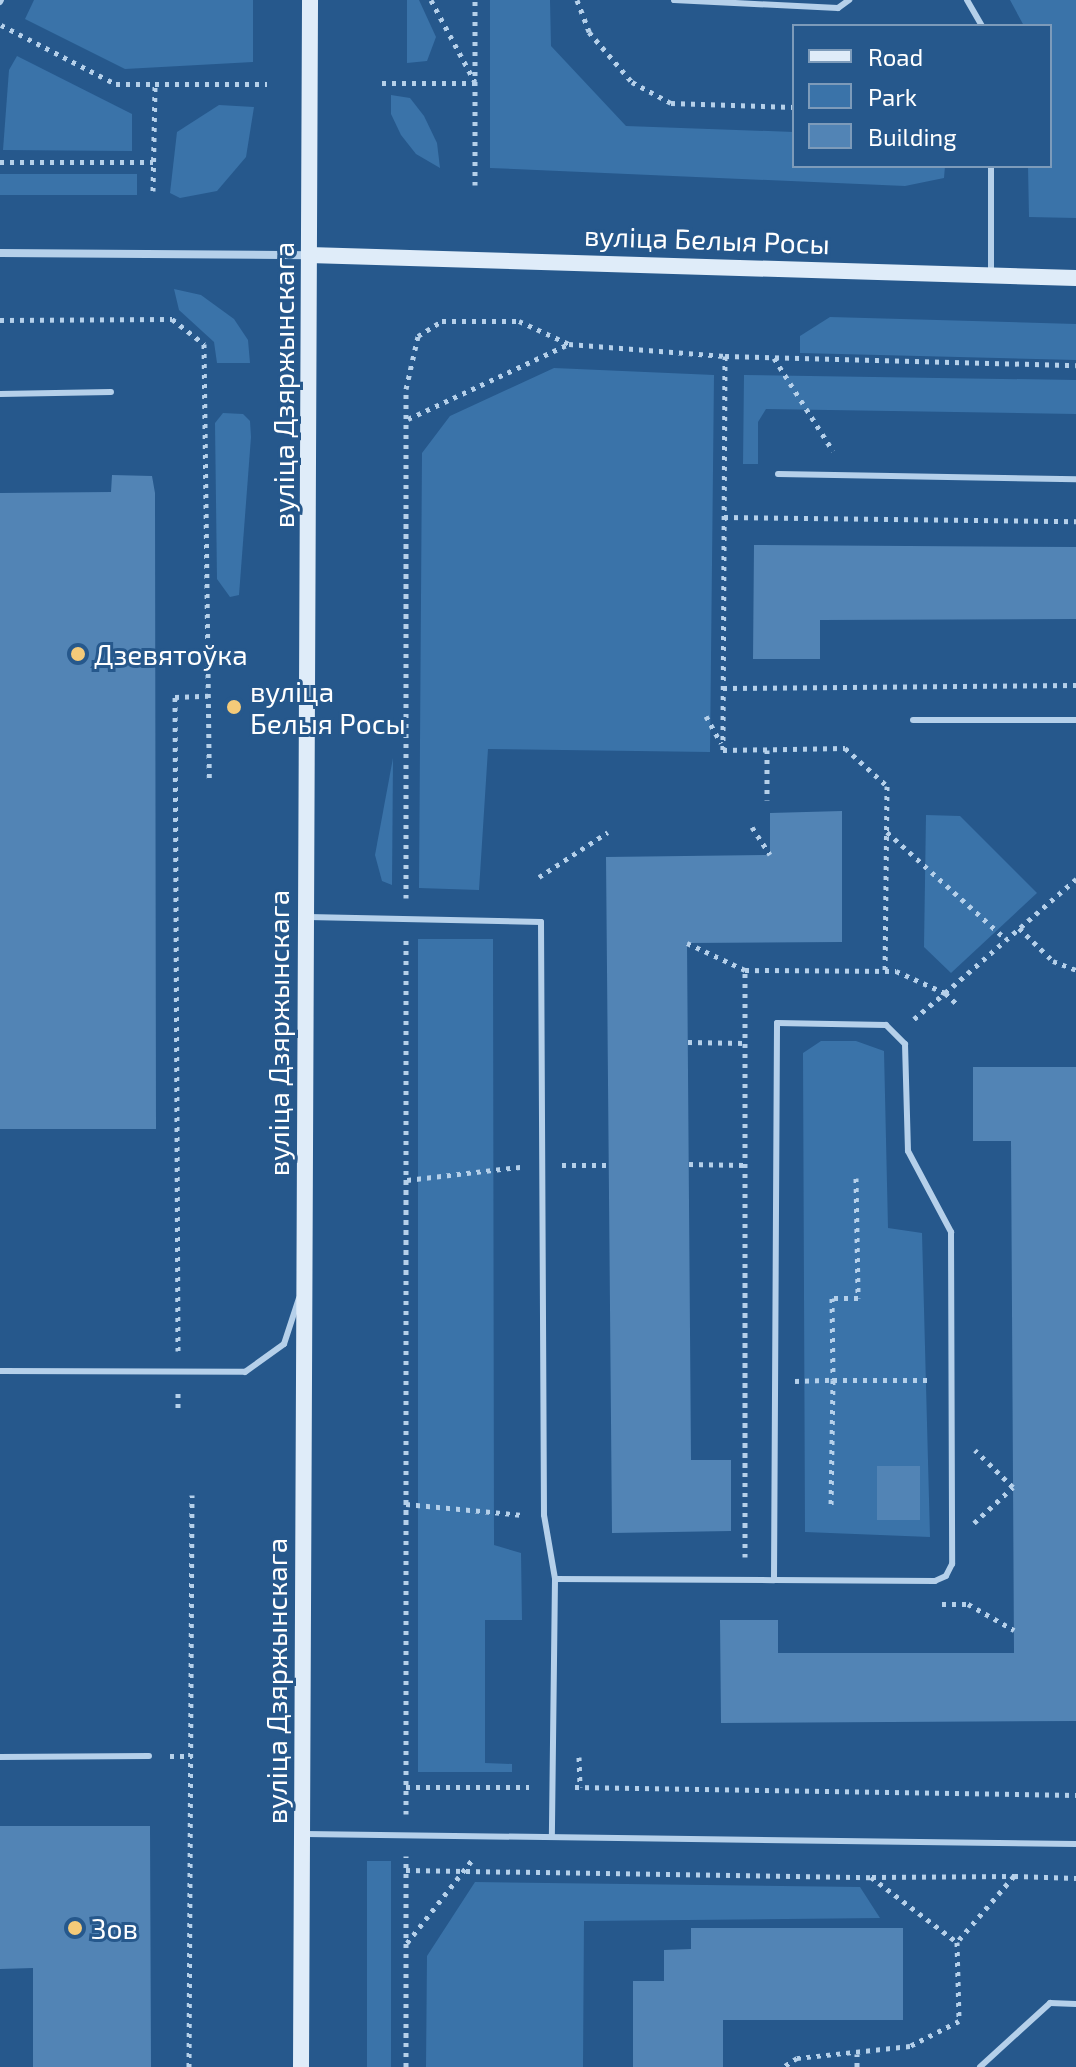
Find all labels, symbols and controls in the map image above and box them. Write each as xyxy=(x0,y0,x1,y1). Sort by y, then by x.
legend xyxy=(792,24,1052,168)
text: Road xyxy=(868,42,923,71)
text: Park xyxy=(868,82,917,111)
text: Building xyxy=(868,122,957,151)
street label: вуліца Белыя Росы xyxy=(583,218,831,260)
street label: вуліца Дзяржынскага xyxy=(266,242,300,528)
place label: Дзевятоўка xyxy=(94,637,248,671)
marker: Дзевятоўка xyxy=(69,645,87,663)
place label: вуліца Белыя Росы xyxy=(250,674,406,740)
marker: вуліца Белыя Росы xyxy=(225,698,243,716)
street label: вуліца Дзяржынскага xyxy=(261,890,295,1176)
street label: вуліца Дзяржынскага xyxy=(259,1538,293,1824)
place label: Зов xyxy=(91,1911,138,1945)
marker: Зов xyxy=(66,1919,84,1937)

